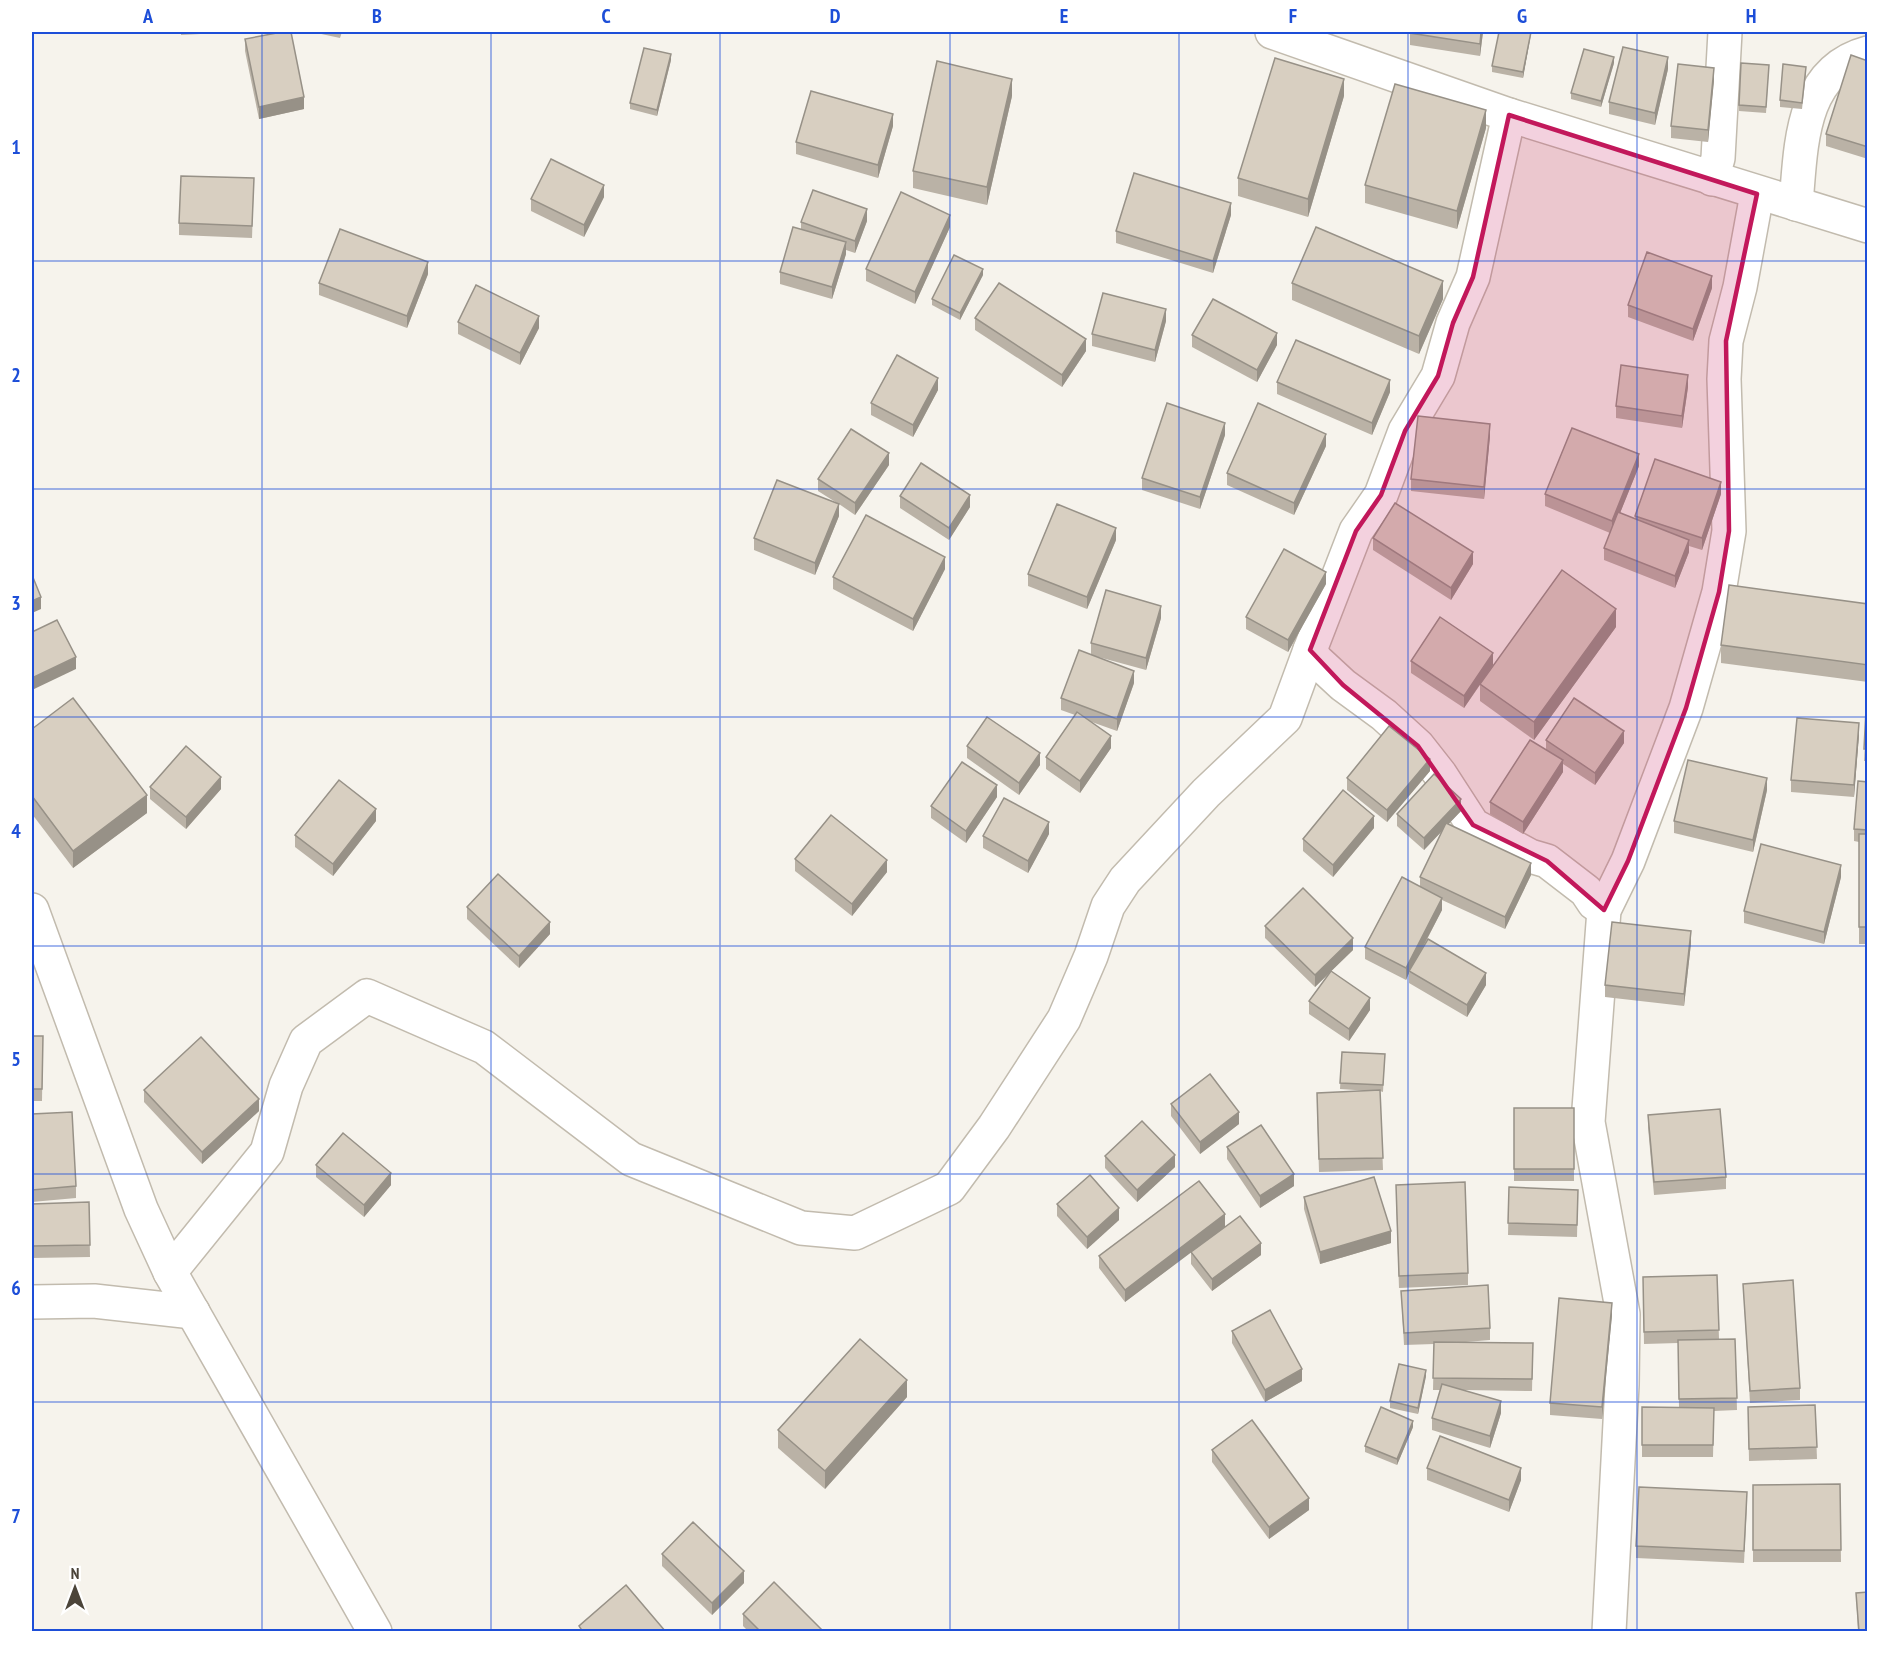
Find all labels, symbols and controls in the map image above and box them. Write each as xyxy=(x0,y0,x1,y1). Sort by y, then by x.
text: A xyxy=(142,3,154,29)
text: B xyxy=(372,3,382,29)
text: C xyxy=(601,3,611,29)
text: D xyxy=(830,3,841,29)
text: E xyxy=(1060,3,1068,29)
text: F xyxy=(1289,3,1297,29)
text: G xyxy=(1517,3,1527,29)
text: H xyxy=(1746,3,1756,29)
text: 1 xyxy=(11,134,21,160)
text: 2 xyxy=(11,362,21,388)
text: 3 xyxy=(11,590,21,616)
text: 4 xyxy=(11,818,21,844)
text: 5 xyxy=(11,1046,21,1072)
text: 6 xyxy=(11,1275,21,1301)
text: 7 xyxy=(11,1503,21,1529)
north arrow xyxy=(45,1558,105,1618)
text: N xyxy=(71,1563,79,1583)

